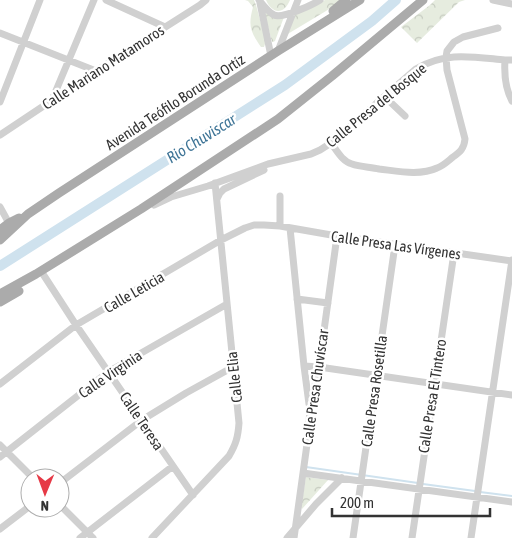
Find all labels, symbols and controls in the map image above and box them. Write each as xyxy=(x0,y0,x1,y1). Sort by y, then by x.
street label: Calle Mariano Matamoros xyxy=(39,21,167,113)
street label: Avenida Teófilo Borunda Ortíz xyxy=(102,50,248,153)
street label: Calle Presa del Bosque xyxy=(323,59,430,151)
water label: Rio Chuviscar xyxy=(163,109,240,166)
street label: Calle Presa Las Vírgenes xyxy=(330,227,462,263)
street label: Calle Leticia xyxy=(101,268,167,316)
street label: Calle Presa Chuvíscar xyxy=(298,328,332,446)
street label: Calle Presa Rosetilla xyxy=(358,334,390,448)
street label: Calle Presa El Tintero xyxy=(415,338,449,454)
street label: Calle Virginia xyxy=(75,347,145,401)
street label: Calle Elia xyxy=(223,351,245,403)
street label: Calle Teresa xyxy=(116,389,168,453)
north arrow xyxy=(20,468,70,518)
scale bar xyxy=(332,486,490,518)
text: 200 m xyxy=(340,494,374,511)
text: N xyxy=(41,498,49,514)

